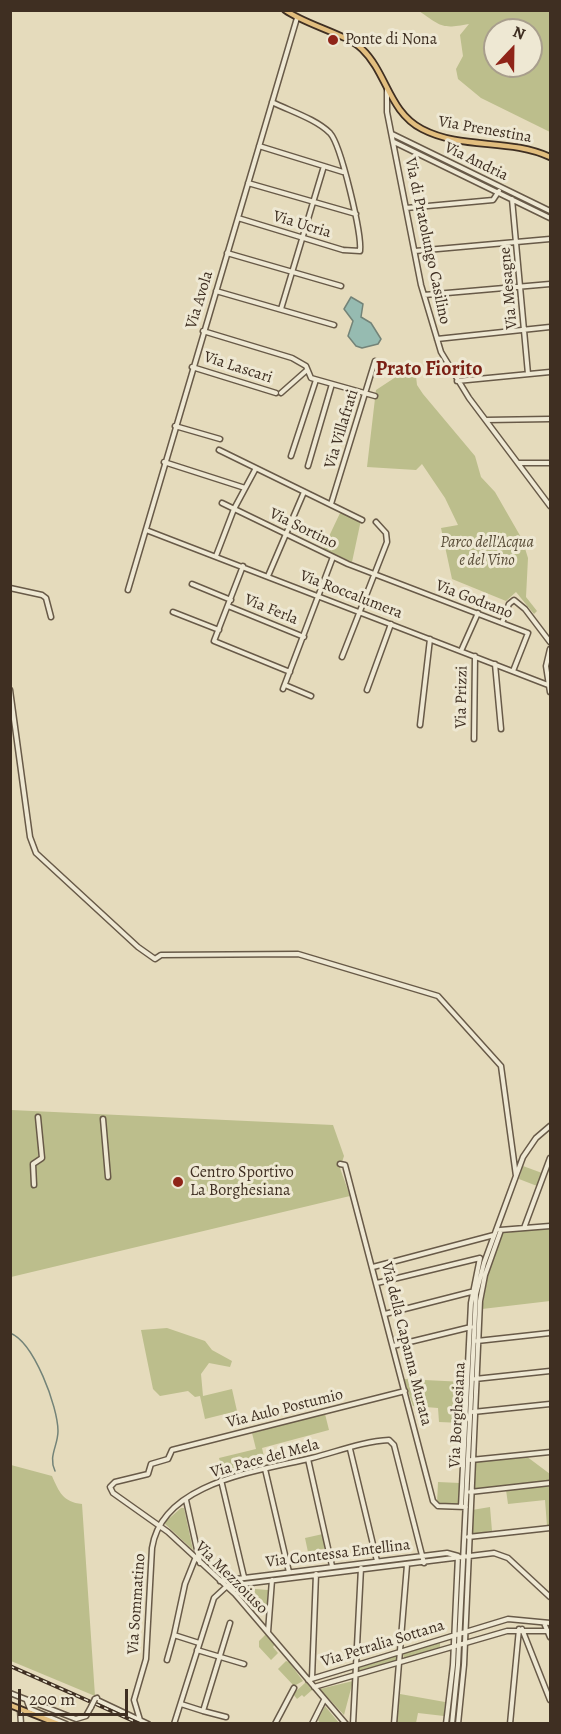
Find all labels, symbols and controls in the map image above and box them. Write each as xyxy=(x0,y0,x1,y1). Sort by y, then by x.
north arrow xyxy=(483,18,543,78)
text: N xyxy=(509,21,529,46)
place label: Ponte di Nona xyxy=(345,30,437,50)
marker: Ponte di Nona xyxy=(326,33,340,47)
street label: Via Prenestina xyxy=(437,112,533,148)
street label: Via Andria xyxy=(441,138,511,186)
street label: Via di Pratolungo Casilino xyxy=(400,156,454,326)
street label: Via Ucria xyxy=(271,207,333,243)
street label: Via Mesagne xyxy=(496,246,522,330)
street label: Via Avola xyxy=(182,269,218,331)
street label: Via Lascari xyxy=(201,348,275,388)
district label: Prato Fiorito xyxy=(375,358,483,382)
street label: Via Villafrati xyxy=(321,387,363,471)
street label: Via Sortino xyxy=(266,504,340,554)
park label: Parco dell'Acqua e del Vino xyxy=(440,533,534,571)
street label: Via Roccalumera xyxy=(297,567,405,623)
street label: Via Godrano xyxy=(433,576,515,624)
street label: Via Ferla xyxy=(241,591,301,629)
street label: Via Prizzi xyxy=(452,665,472,729)
place label: Centro Sportivo La Borghesiana xyxy=(190,1163,294,1201)
marker: Centro Sportivo La Borghesiana xyxy=(171,1175,185,1189)
street label: Via della Capanna Murata xyxy=(376,1260,436,1428)
street label: Via Borghesiana xyxy=(446,1362,470,1468)
street label: Via Aulo Postumio xyxy=(225,1385,345,1433)
street label: Via Pace del Mela xyxy=(209,1435,321,1483)
street label: Via Contessa Entellina xyxy=(265,1536,411,1572)
street label: Via Mezzoiuso xyxy=(191,1538,271,1618)
street label: Via Sommatino xyxy=(124,1553,150,1655)
street label: Via Petralia Sottana xyxy=(319,1616,447,1672)
scale bar xyxy=(21,1677,130,1715)
text: 200 m xyxy=(29,1687,75,1711)

